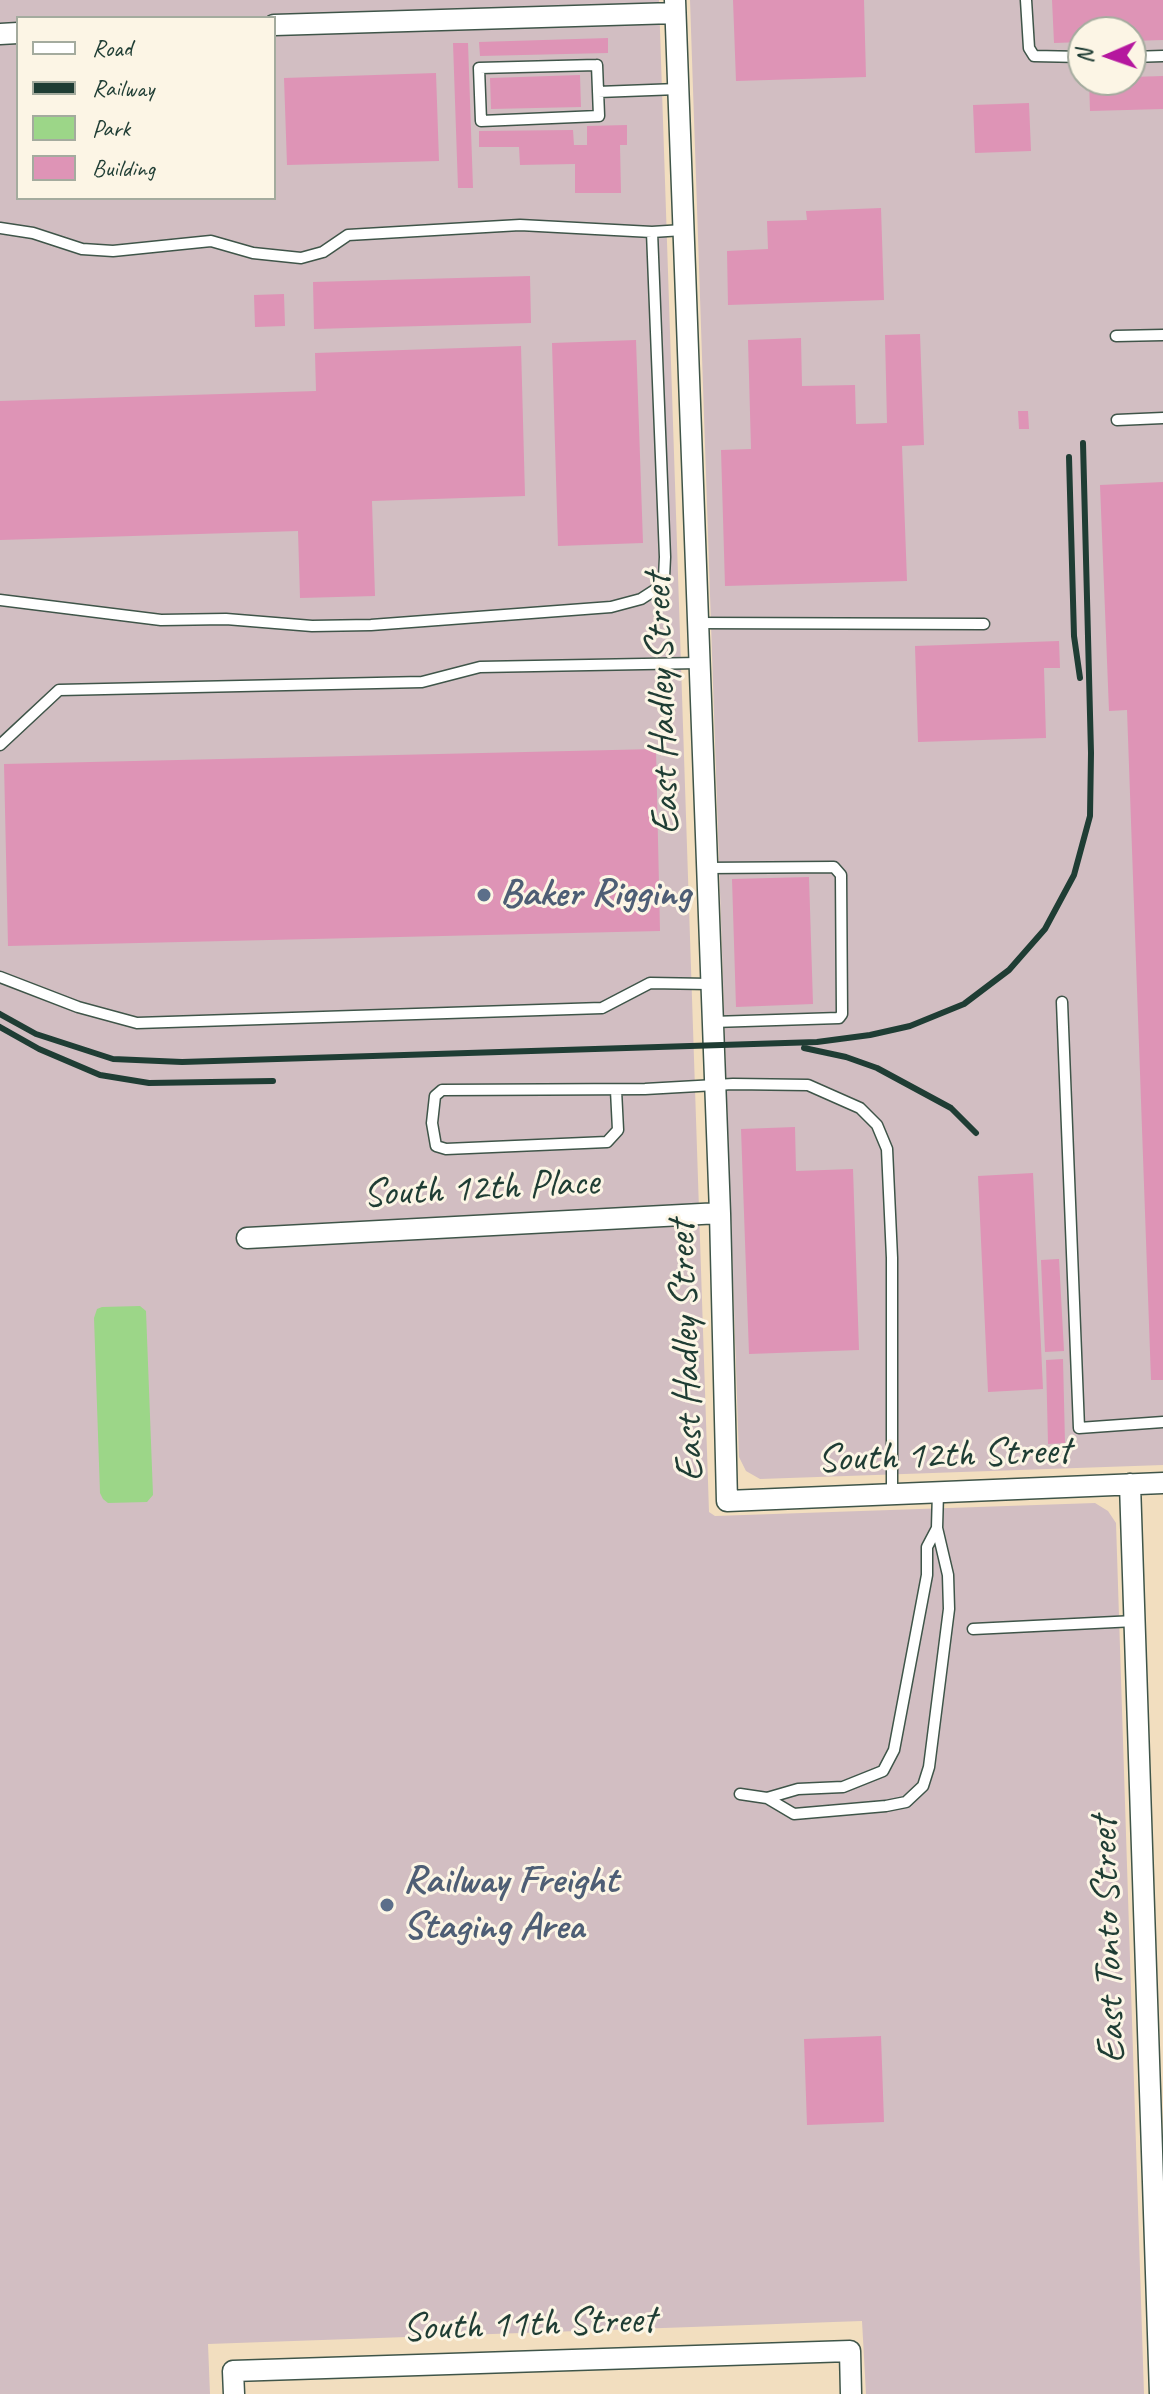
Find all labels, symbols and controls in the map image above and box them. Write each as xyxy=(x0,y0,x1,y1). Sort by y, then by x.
legend xyxy=(16,16,276,200)
north arrow xyxy=(1067,16,1147,96)
text: Road xyxy=(92,33,132,63)
text: N xyxy=(1071,49,1099,64)
text: Railway xyxy=(92,73,154,103)
text: Park xyxy=(92,113,130,143)
text: Building xyxy=(92,153,155,183)
street label: East Hadley Street xyxy=(634,573,692,835)
place label: Baker Rigging xyxy=(500,871,691,919)
marker: Baker Rigging xyxy=(475,886,493,904)
street label: South 12th Place xyxy=(362,1159,600,1219)
street label: East Hadley Street xyxy=(658,1220,716,1482)
street label: South 12th Street xyxy=(817,1428,1071,1484)
street label: East Tonto Street xyxy=(1081,1816,1137,2064)
place label: Railway Freight Staging Area xyxy=(403,1858,618,1952)
marker: Railway Freight Staging Area xyxy=(378,1896,396,1914)
street label: South 11th Street xyxy=(402,2297,656,2353)

